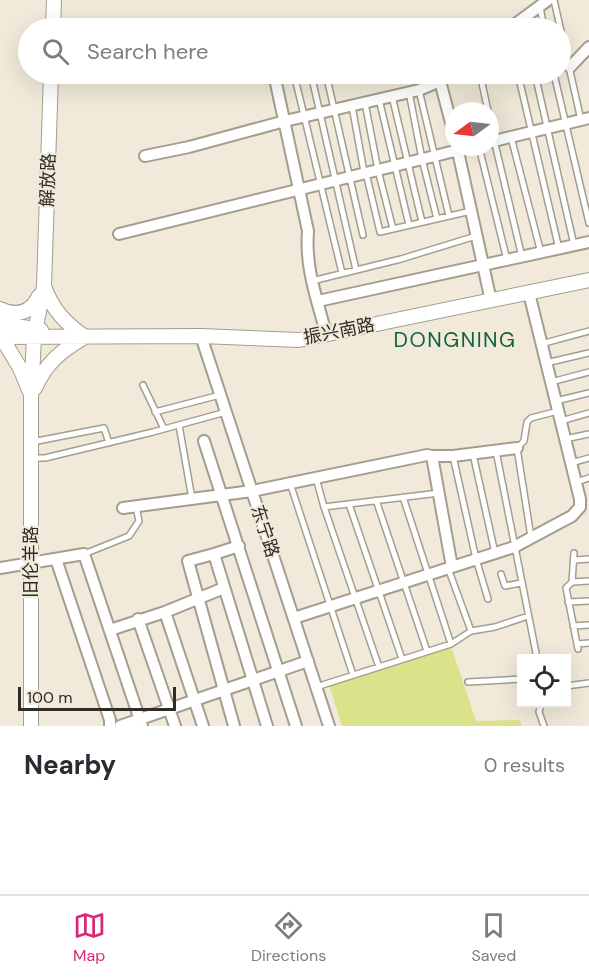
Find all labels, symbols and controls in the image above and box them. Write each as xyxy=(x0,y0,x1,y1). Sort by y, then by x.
search box xyxy=(18,18,571,84)
icon: search xyxy=(39,35,72,68)
text: Search here xyxy=(87,37,208,66)
north arrow xyxy=(445,102,499,156)
street label: 解放路 xyxy=(35,153,61,207)
street label: 振兴南路 xyxy=(301,312,377,350)
district label: DONGNING xyxy=(394,326,517,354)
street label: 东宁路 xyxy=(245,502,285,560)
street label: 旧伦羊路 xyxy=(19,526,43,598)
map controls xyxy=(517,654,571,708)
button: locate xyxy=(517,654,571,708)
scale bar xyxy=(18,684,176,712)
text: 100 m xyxy=(27,687,72,708)
text: Nearby xyxy=(24,748,116,782)
text: 0 results xyxy=(484,752,565,778)
tab: Map xyxy=(73,909,106,966)
tab: Directions xyxy=(251,909,326,966)
tab: Saved xyxy=(472,909,516,966)

